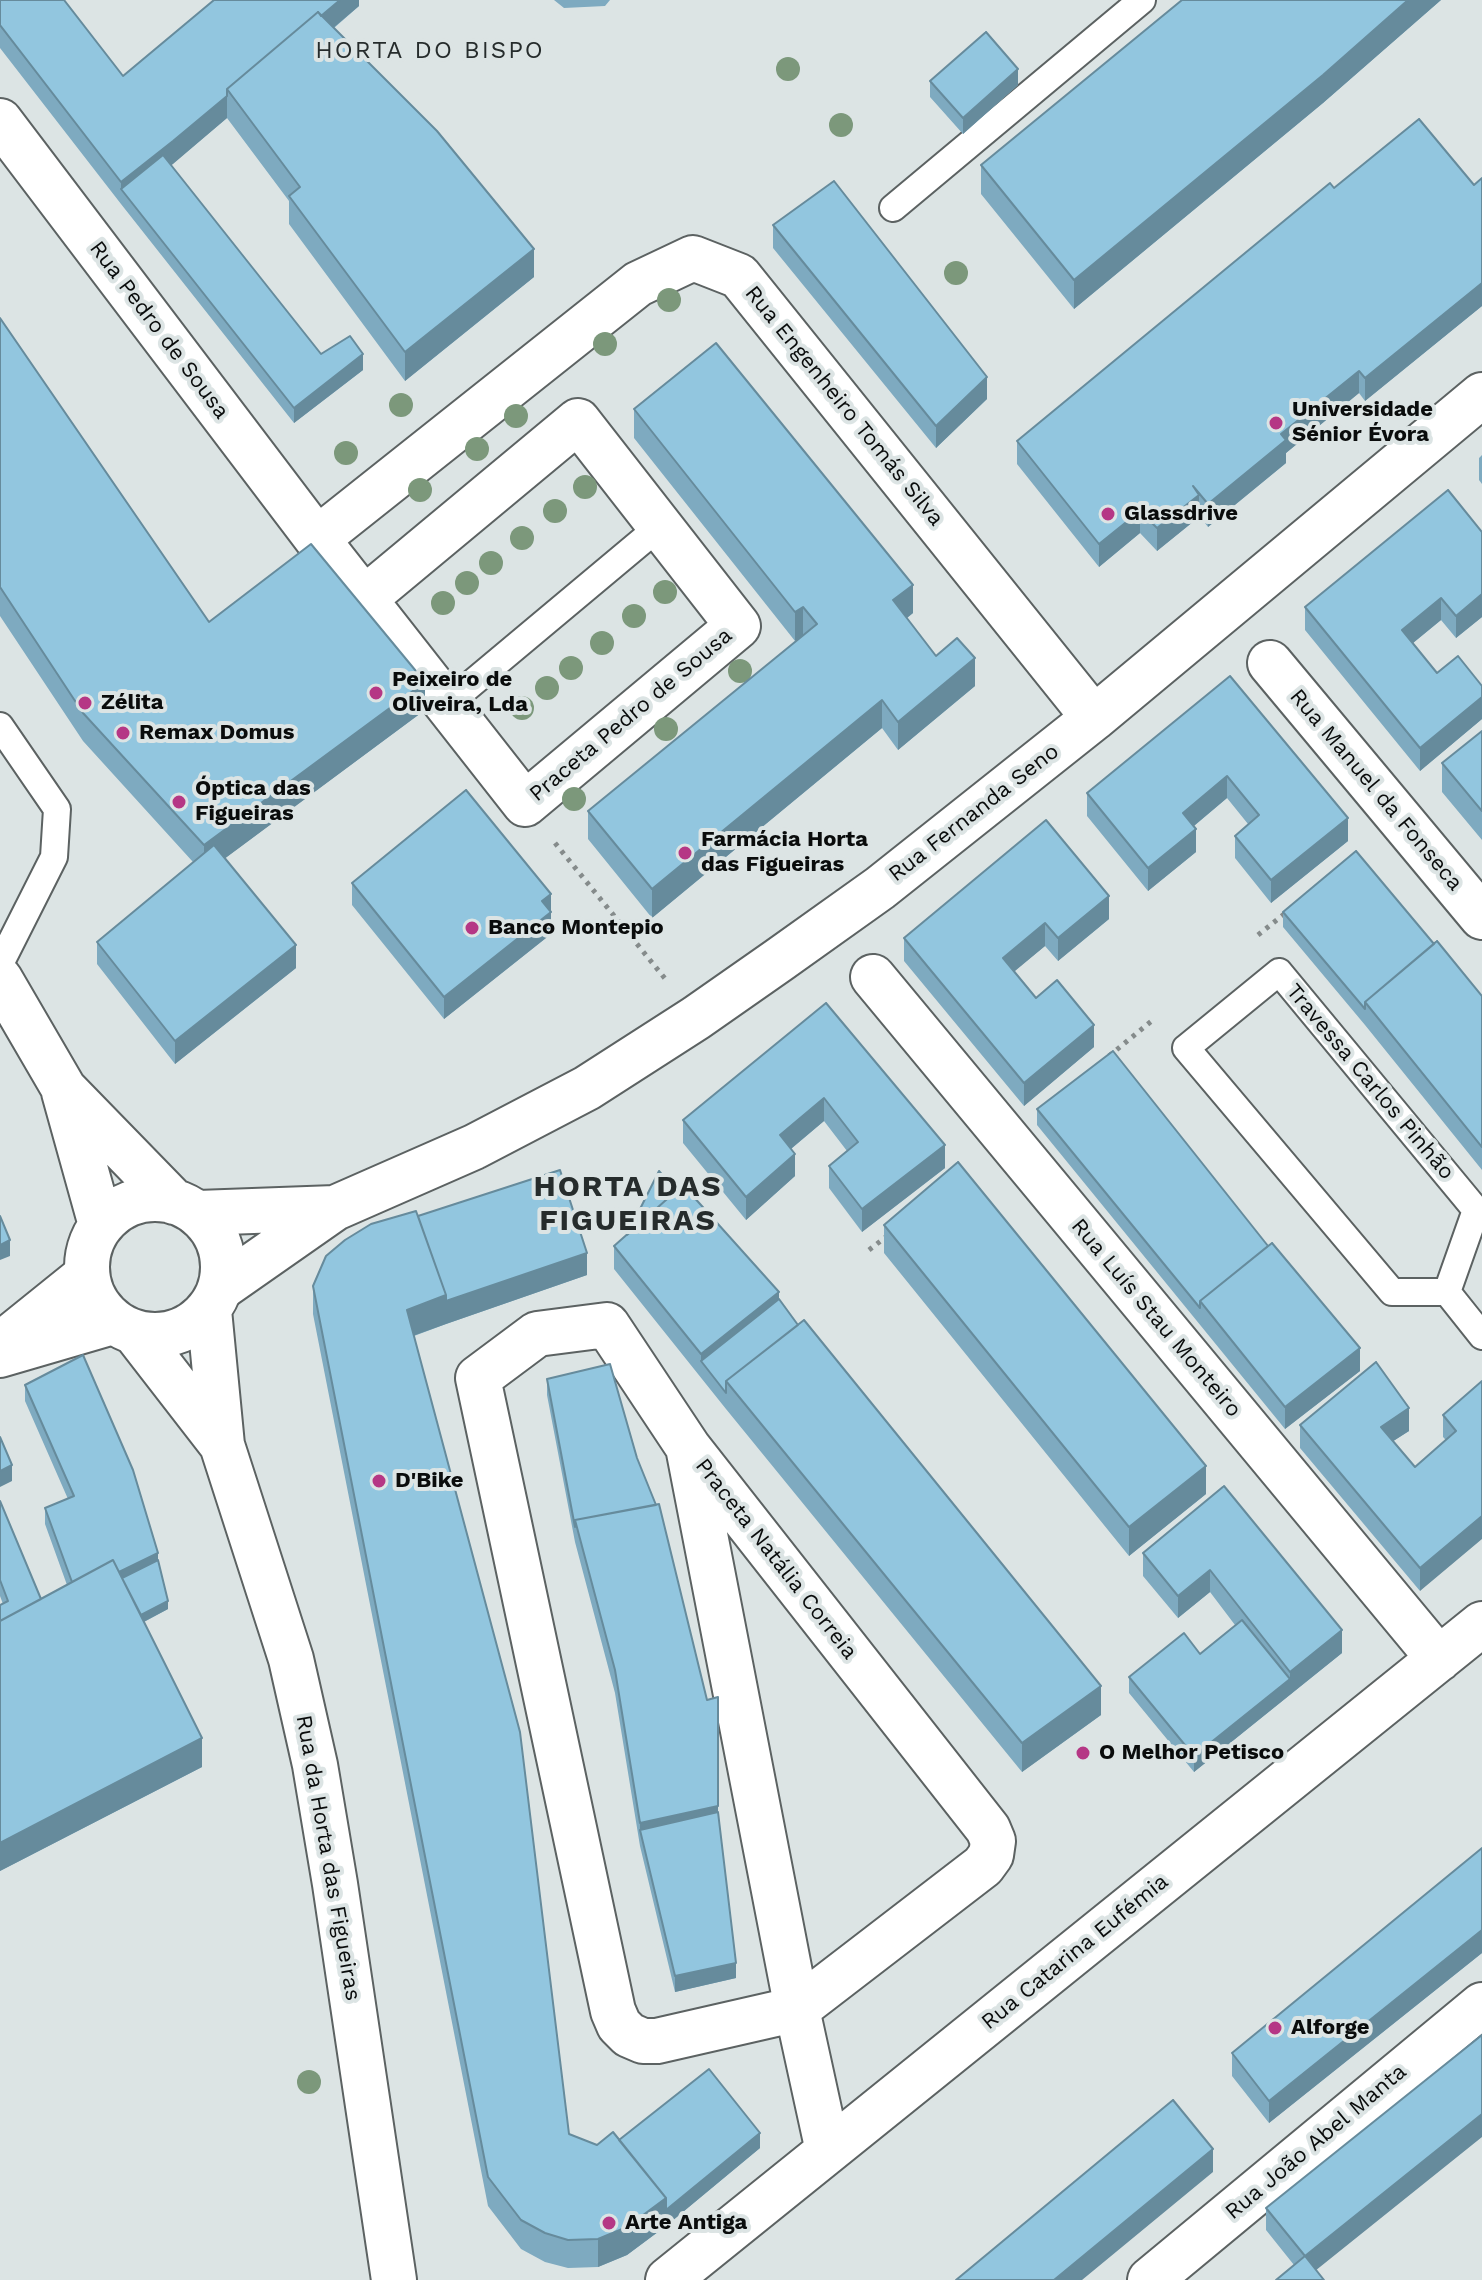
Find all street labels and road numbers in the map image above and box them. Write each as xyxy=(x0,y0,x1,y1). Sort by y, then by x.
street label: Rua Pedro de Sousa xyxy=(84,236,234,424)
street label: Rua Engenheiro Tomás Silva xyxy=(739,281,949,531)
street label: Praceta Pedro de Sousa xyxy=(524,623,738,807)
street label: Rua Manuel da Fonseca xyxy=(1284,684,1468,896)
street label: Rua Fernanda Seno xyxy=(884,738,1064,888)
street label: Travessa Carlos Pinhão xyxy=(1280,979,1460,1185)
street label: Rua Luís Stau Monteiro xyxy=(1065,1213,1247,1423)
street label: Praceta Natália Correia xyxy=(689,1453,863,1665)
street label: Rua da Horta das Figueiras xyxy=(290,1713,366,2003)
street label: Rua Catarina Eufémia xyxy=(976,1869,1174,2035)
street label: Rua João Abel Manta xyxy=(1220,2059,1412,2225)

